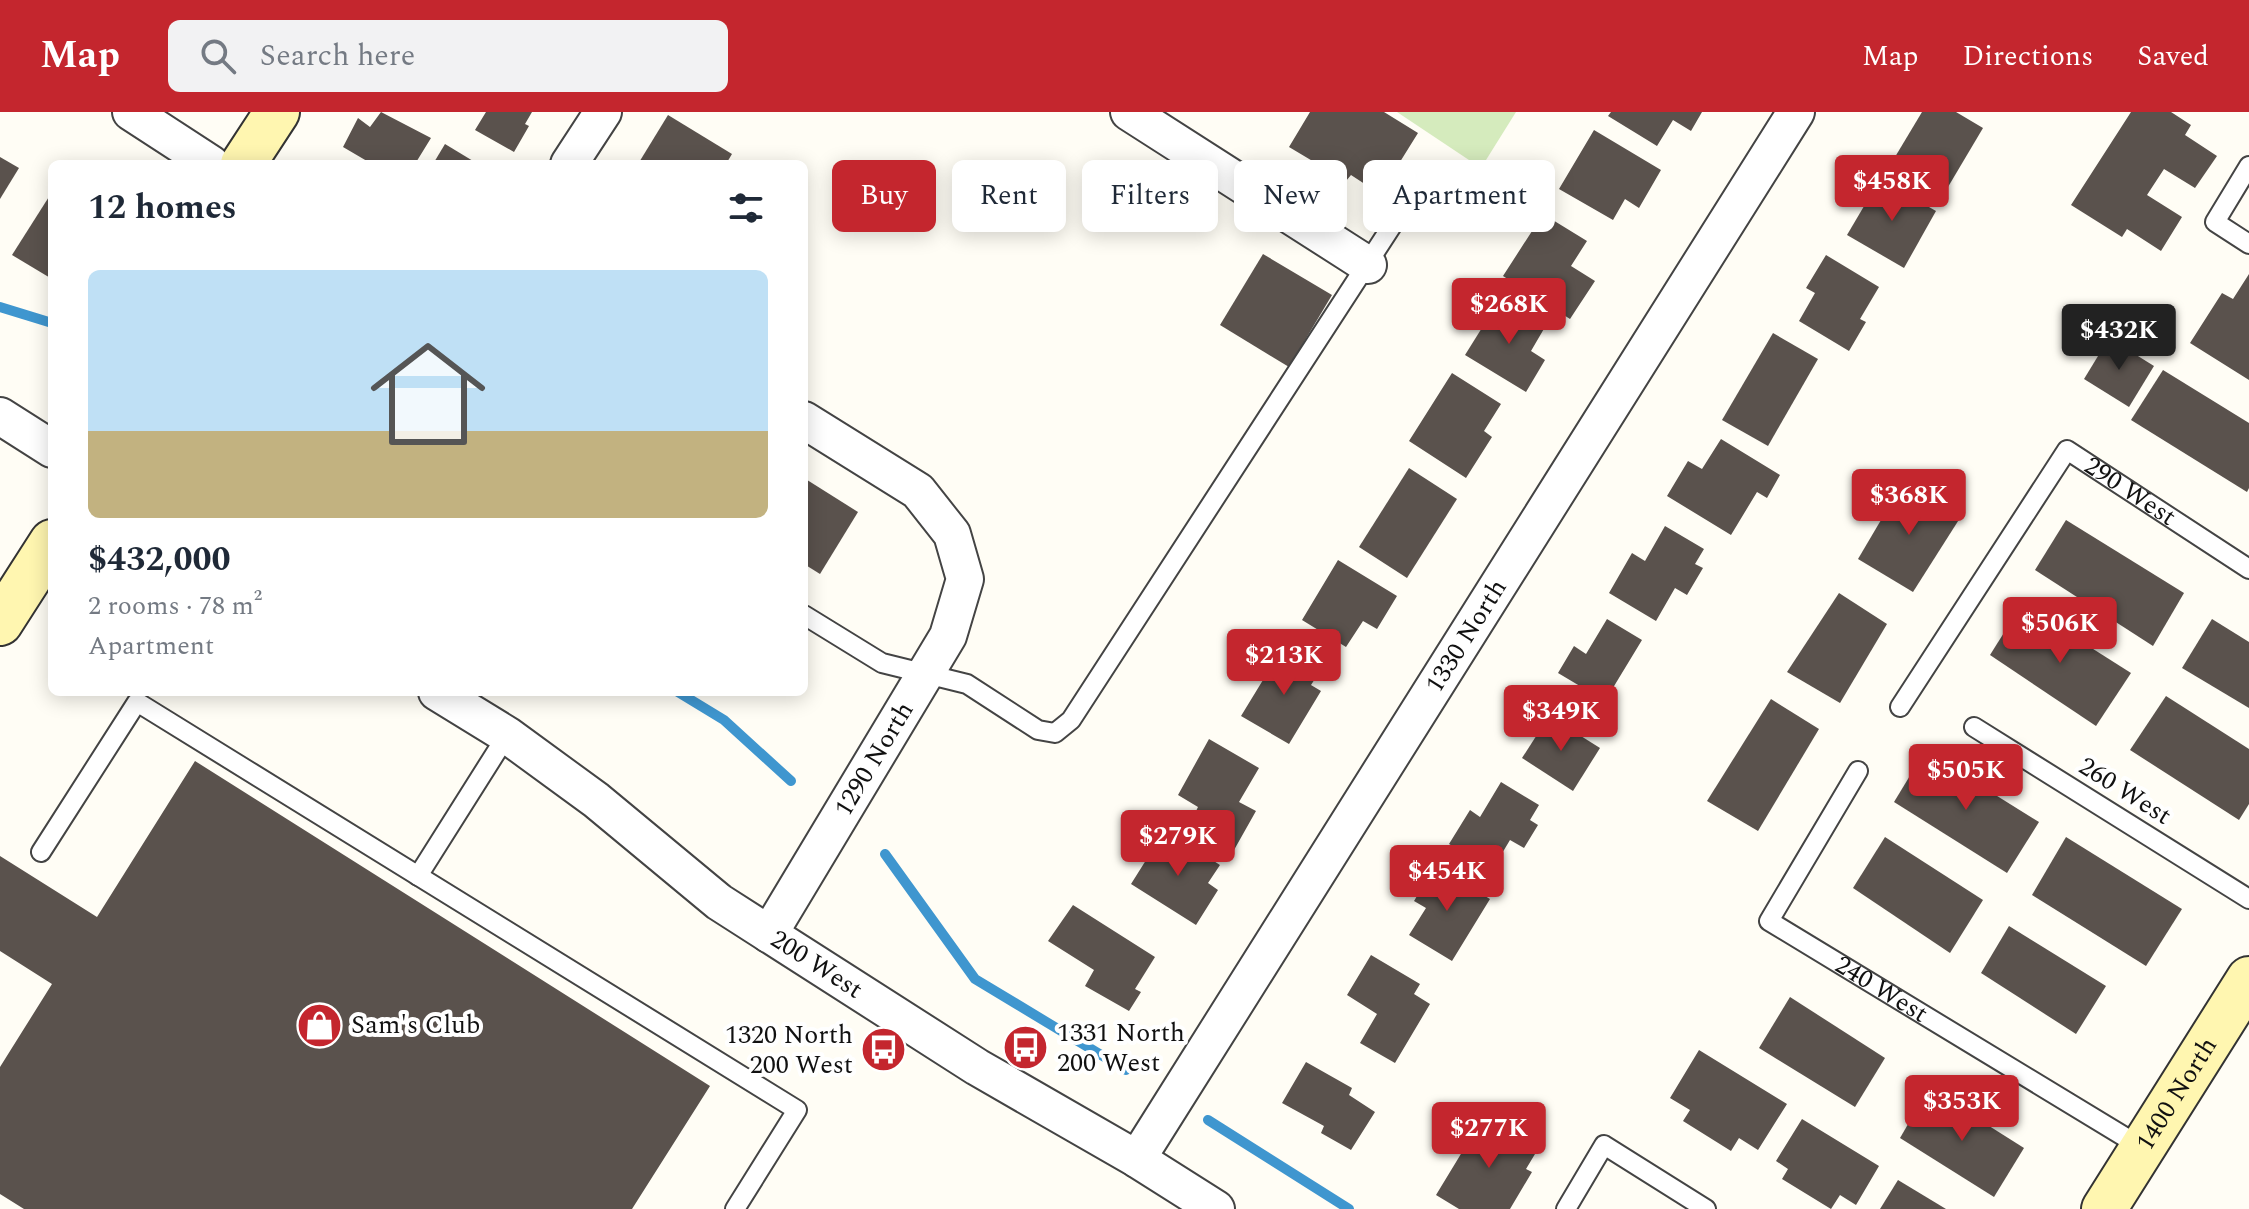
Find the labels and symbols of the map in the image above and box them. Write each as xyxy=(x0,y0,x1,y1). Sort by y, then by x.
pin: $458K xyxy=(1836,155,1948,223)
pin: $268K xyxy=(1453,278,1565,346)
pin: $432K xyxy=(2063,304,2175,372)
street label: 290 West xyxy=(2076,446,2184,536)
pin: $368K xyxy=(1853,469,1965,537)
street label: 1330 North xyxy=(1415,571,1517,701)
pin: $506K xyxy=(2004,597,2116,665)
pin: $213K xyxy=(1228,629,1340,697)
pin: $349K xyxy=(1505,685,1617,753)
street label: 1290 North xyxy=(824,694,924,824)
pin: $505K xyxy=(1910,744,2022,812)
street label: 260 West xyxy=(2071,747,2179,835)
pin: $279K xyxy=(1122,810,1234,878)
pin: $454K xyxy=(1391,845,1503,913)
street label: 200 West xyxy=(762,920,871,1009)
street label: 240 West xyxy=(1827,945,1936,1033)
shop icon: Sam's Club xyxy=(296,1001,344,1049)
place label: Sam's Club xyxy=(351,1005,480,1045)
place label: 1331 North 200 West xyxy=(1057,1013,1185,1083)
place label: 1320 North 200 West xyxy=(725,1015,853,1085)
bus stop icon: 1331 North 200 West xyxy=(1002,1024,1050,1072)
bus stop icon: 1320 North 200 West xyxy=(860,1026,908,1074)
street label: 1400 North xyxy=(2125,1029,2228,1159)
pin: $353K xyxy=(1906,1075,2018,1143)
pin: $277K xyxy=(1433,1102,1545,1170)

